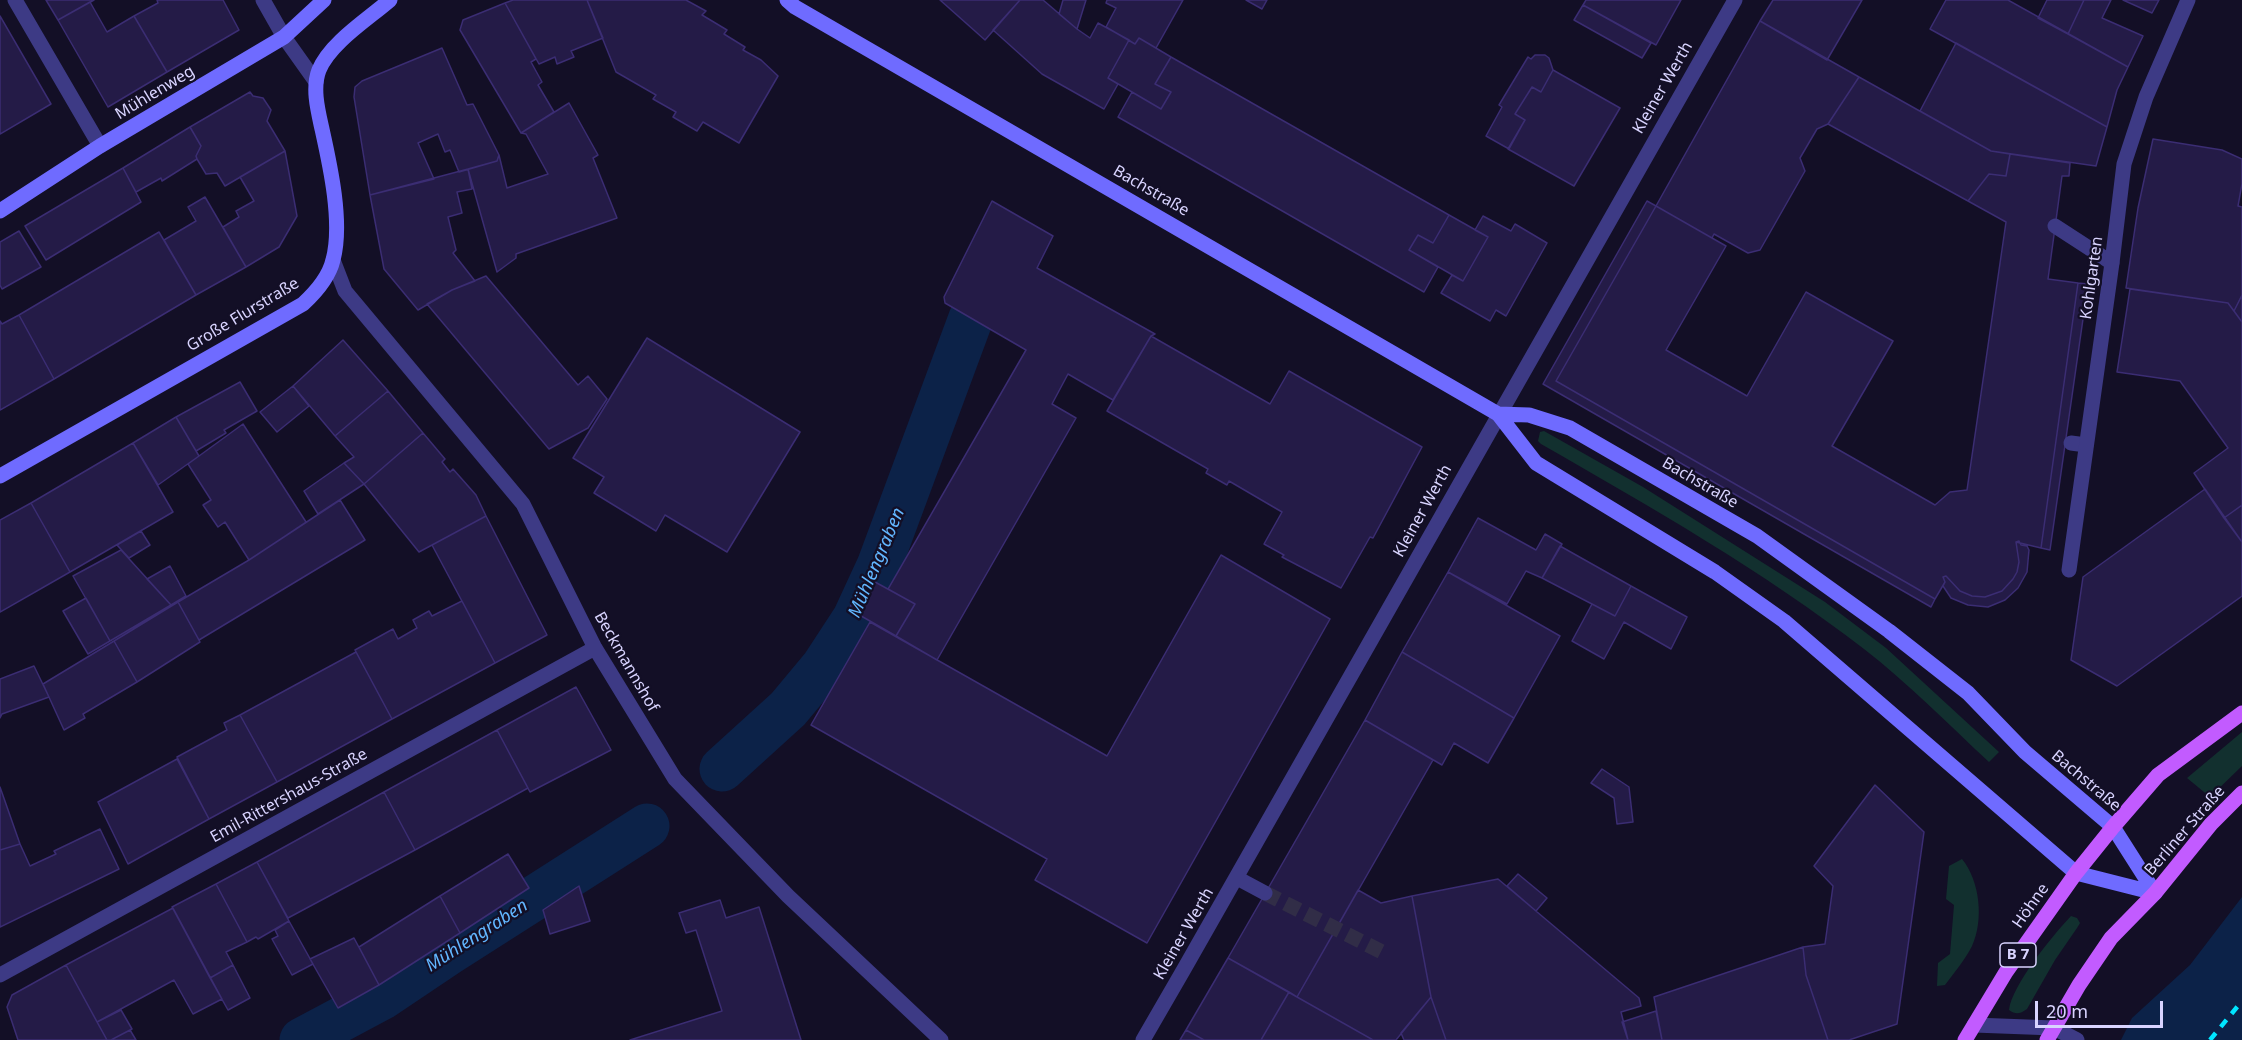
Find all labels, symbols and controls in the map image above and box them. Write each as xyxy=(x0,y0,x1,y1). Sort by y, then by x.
street label: Kleiner Werth xyxy=(1629,39,1697,137)
street label: Mühlenweg xyxy=(112,62,198,124)
street label: Bachstraße xyxy=(1109,161,1193,221)
street label: Kohlgarten xyxy=(2077,235,2107,321)
street label: Große Flurstraße xyxy=(183,274,303,356)
street label: Bachstraße xyxy=(1658,453,1742,513)
street label: Kleiner Werth xyxy=(1390,461,1456,561)
water label: Mühlengraben xyxy=(844,505,910,621)
street label: Beckmannshof xyxy=(590,609,662,715)
street label: Emil-Rittershaus-Straße xyxy=(207,745,371,847)
street label: Bachstraße xyxy=(2047,746,2125,816)
street label: Berliner Straße xyxy=(2141,782,2229,880)
street label: Höhne xyxy=(2009,880,2053,932)
street label: Kleiner Werth xyxy=(1150,885,1218,983)
water label: Mühlengraben xyxy=(422,895,532,977)
road number: B 7 xyxy=(2000,943,2036,967)
scale bar xyxy=(2038,989,2166,1027)
text: 20 m xyxy=(2046,999,2088,1023)

